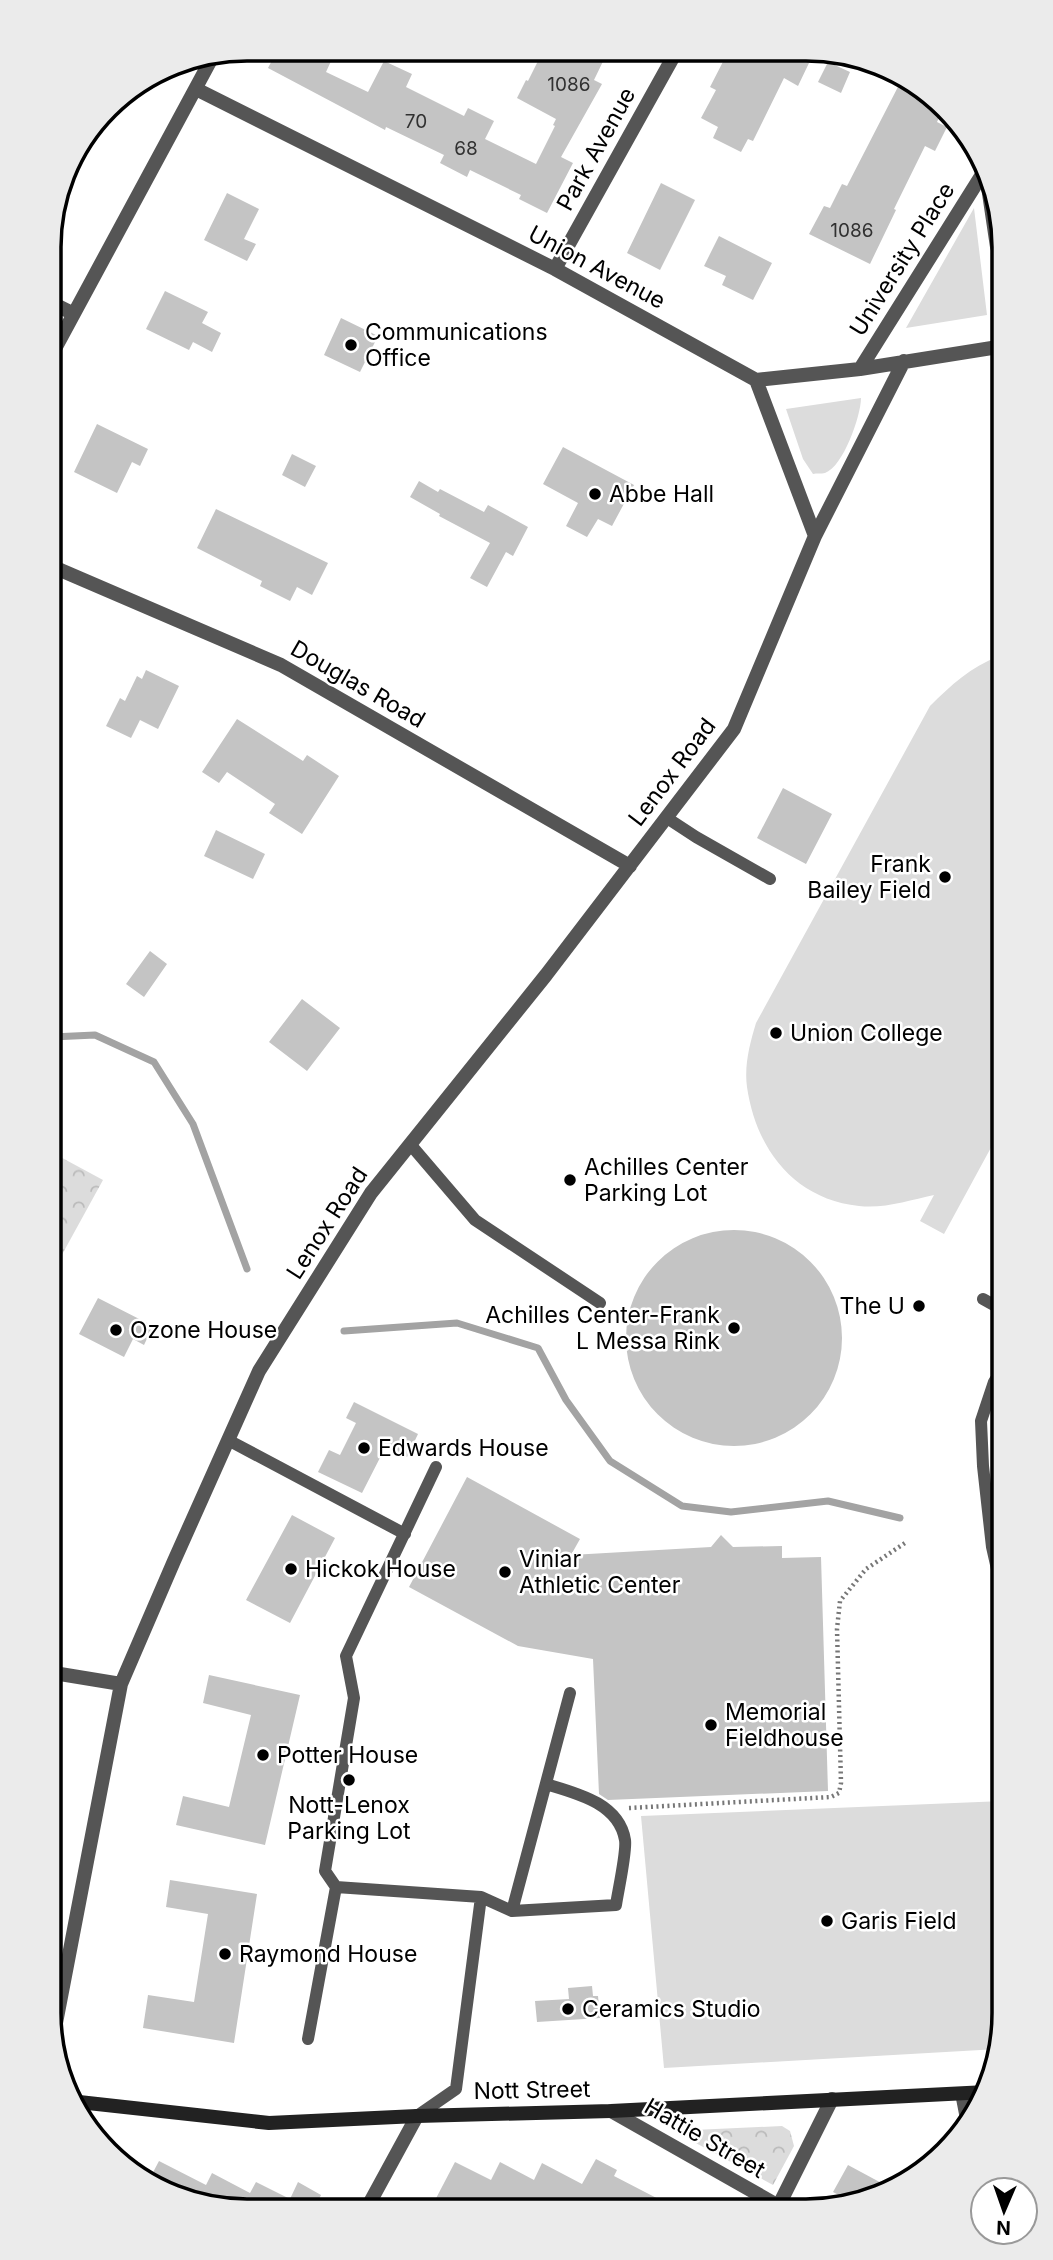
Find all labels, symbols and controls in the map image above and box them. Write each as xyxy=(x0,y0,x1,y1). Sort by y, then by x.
house number: 1086 xyxy=(547,73,591,96)
street label: Park Avenue xyxy=(551,83,641,215)
house number: 70 xyxy=(405,110,427,133)
house number: 68 xyxy=(454,137,478,160)
street label: University Place xyxy=(844,177,960,341)
street label: Union Avenue xyxy=(524,219,670,315)
house number: 1086 xyxy=(830,219,874,242)
place label: Communications Office xyxy=(365,318,548,372)
marker: Communications Office xyxy=(343,337,359,353)
place label: Abbe Hall xyxy=(609,480,714,508)
marker: Abbe Hall xyxy=(587,486,603,502)
street label: Douglas Road xyxy=(286,634,430,734)
street label: Lenox Road xyxy=(622,713,722,831)
place label: Frank Bailey Field xyxy=(807,850,931,904)
marker: Frank Bailey Field xyxy=(937,869,953,885)
place label: Union College xyxy=(790,1019,943,1047)
marker: Union College xyxy=(768,1025,784,1041)
place label: Achilles Center Parking Lot xyxy=(584,1153,749,1207)
street label: Lenox Road xyxy=(280,1162,374,1284)
marker: Achilles Center Parking Lot xyxy=(562,1172,578,1188)
place label: The U xyxy=(840,1292,905,1320)
marker: The U xyxy=(911,1298,927,1314)
place label: Achilles Center-Frank L Messa Rink xyxy=(485,1301,720,1355)
place label: Ozone House xyxy=(130,1316,277,1344)
marker: Achilles Center-Frank L Messa Rink xyxy=(726,1320,742,1336)
marker: Ozone House xyxy=(108,1322,124,1338)
place label: Edwards House xyxy=(378,1434,549,1462)
marker: Edwards House xyxy=(356,1440,372,1456)
place label: Viniar Athletic Center xyxy=(519,1545,681,1599)
place label: Hickok House xyxy=(305,1555,456,1583)
marker: Hickok House xyxy=(283,1561,299,1577)
marker: Viniar Athletic Center xyxy=(497,1564,513,1580)
place label: Memorial Fieldhouse xyxy=(725,1698,844,1752)
marker: Memorial Fieldhouse xyxy=(703,1717,719,1733)
place label: Potter House xyxy=(277,1741,418,1769)
marker: Potter House xyxy=(255,1747,271,1763)
marker: Nott-Lenox Parking Lot xyxy=(341,1772,357,1788)
place label: Nott-Lenox Parking Lot xyxy=(287,1791,411,1845)
place label: Garis Field xyxy=(841,1907,956,1935)
marker: Garis Field xyxy=(819,1913,835,1929)
place label: Raymond House xyxy=(239,1940,417,1968)
marker: Raymond House xyxy=(217,1946,233,1962)
place label: Ceramics Studio xyxy=(582,1995,761,2023)
marker: Ceramics Studio xyxy=(560,2001,576,2017)
street label: Nott Street xyxy=(473,2075,591,2105)
street label: Hattie Street xyxy=(640,2092,771,2184)
north arrow xyxy=(969,2176,1039,2246)
text: N xyxy=(996,2216,1011,2239)

